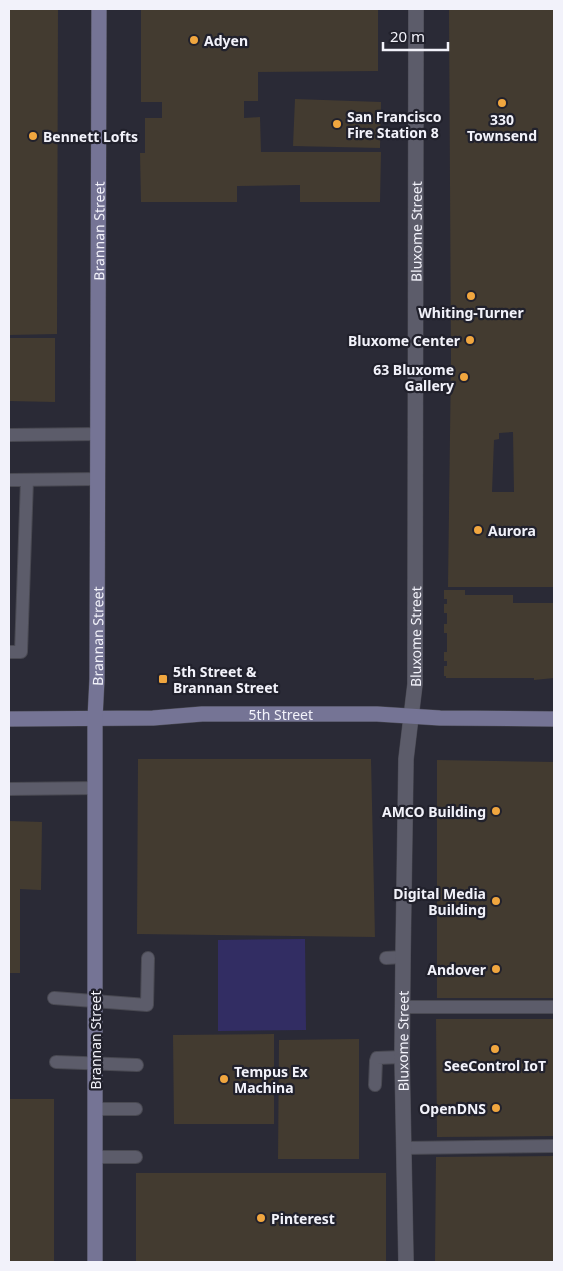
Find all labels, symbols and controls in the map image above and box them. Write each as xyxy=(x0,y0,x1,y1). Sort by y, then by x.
scale bar xyxy=(383,20,448,52)
text: 20 m xyxy=(390,26,425,46)
place label: Adyen xyxy=(204,31,248,50)
marker: Adyen xyxy=(188,34,200,46)
marker: 330 Townsend xyxy=(496,97,508,109)
place label: San Francisco Fire Station 8 xyxy=(347,107,442,142)
place label: 330 Townsend xyxy=(467,110,537,145)
marker: San Francisco Fire Station 8 xyxy=(331,118,343,130)
place label: Bennett Lofts xyxy=(43,127,138,146)
marker: Bennett Lofts xyxy=(27,130,39,142)
street label: Brannan Street xyxy=(89,181,108,281)
street label: Bluxome Street xyxy=(406,181,425,282)
marker: Whiting-Turner xyxy=(465,290,477,302)
place label: Whiting-Turner xyxy=(418,303,524,322)
place label: Bluxome Center xyxy=(348,331,461,350)
marker: Bluxome Center xyxy=(464,334,476,346)
place label: 63 Bluxome Gallery xyxy=(373,360,454,395)
marker: 63 Bluxome Gallery xyxy=(458,371,470,383)
place label: Aurora xyxy=(488,521,536,540)
marker: Aurora xyxy=(472,524,484,536)
street label: Brannan Street xyxy=(87,586,107,686)
street label: Bluxome Street xyxy=(405,586,425,687)
place label: 5th Street & Brannan Street xyxy=(173,662,279,697)
marker: 5th Street & Brannan Street xyxy=(157,673,169,685)
street label: 5th Street xyxy=(249,705,313,724)
place label: AMCO Building xyxy=(382,802,486,821)
marker: AMCO Building xyxy=(490,805,502,817)
place label: Digital Media Building xyxy=(393,884,486,919)
marker: Digital Media Building xyxy=(490,895,502,907)
place label: Andover xyxy=(427,960,487,979)
marker: Andover xyxy=(490,963,502,975)
street label: Brannan Street xyxy=(86,991,105,1090)
street label: Bluxome Street xyxy=(392,991,412,1092)
marker: SeeControl IoT xyxy=(489,1043,501,1055)
place label: SeeControl IoT xyxy=(444,1056,546,1075)
place label: Tempus Ex Machina xyxy=(234,1062,309,1097)
marker: Tempus Ex Machina xyxy=(218,1073,230,1085)
place label: OpenDNS xyxy=(419,1099,486,1118)
marker: OpenDNS xyxy=(490,1102,502,1114)
place label: Pinterest xyxy=(271,1209,335,1228)
marker: Pinterest xyxy=(255,1212,267,1224)

